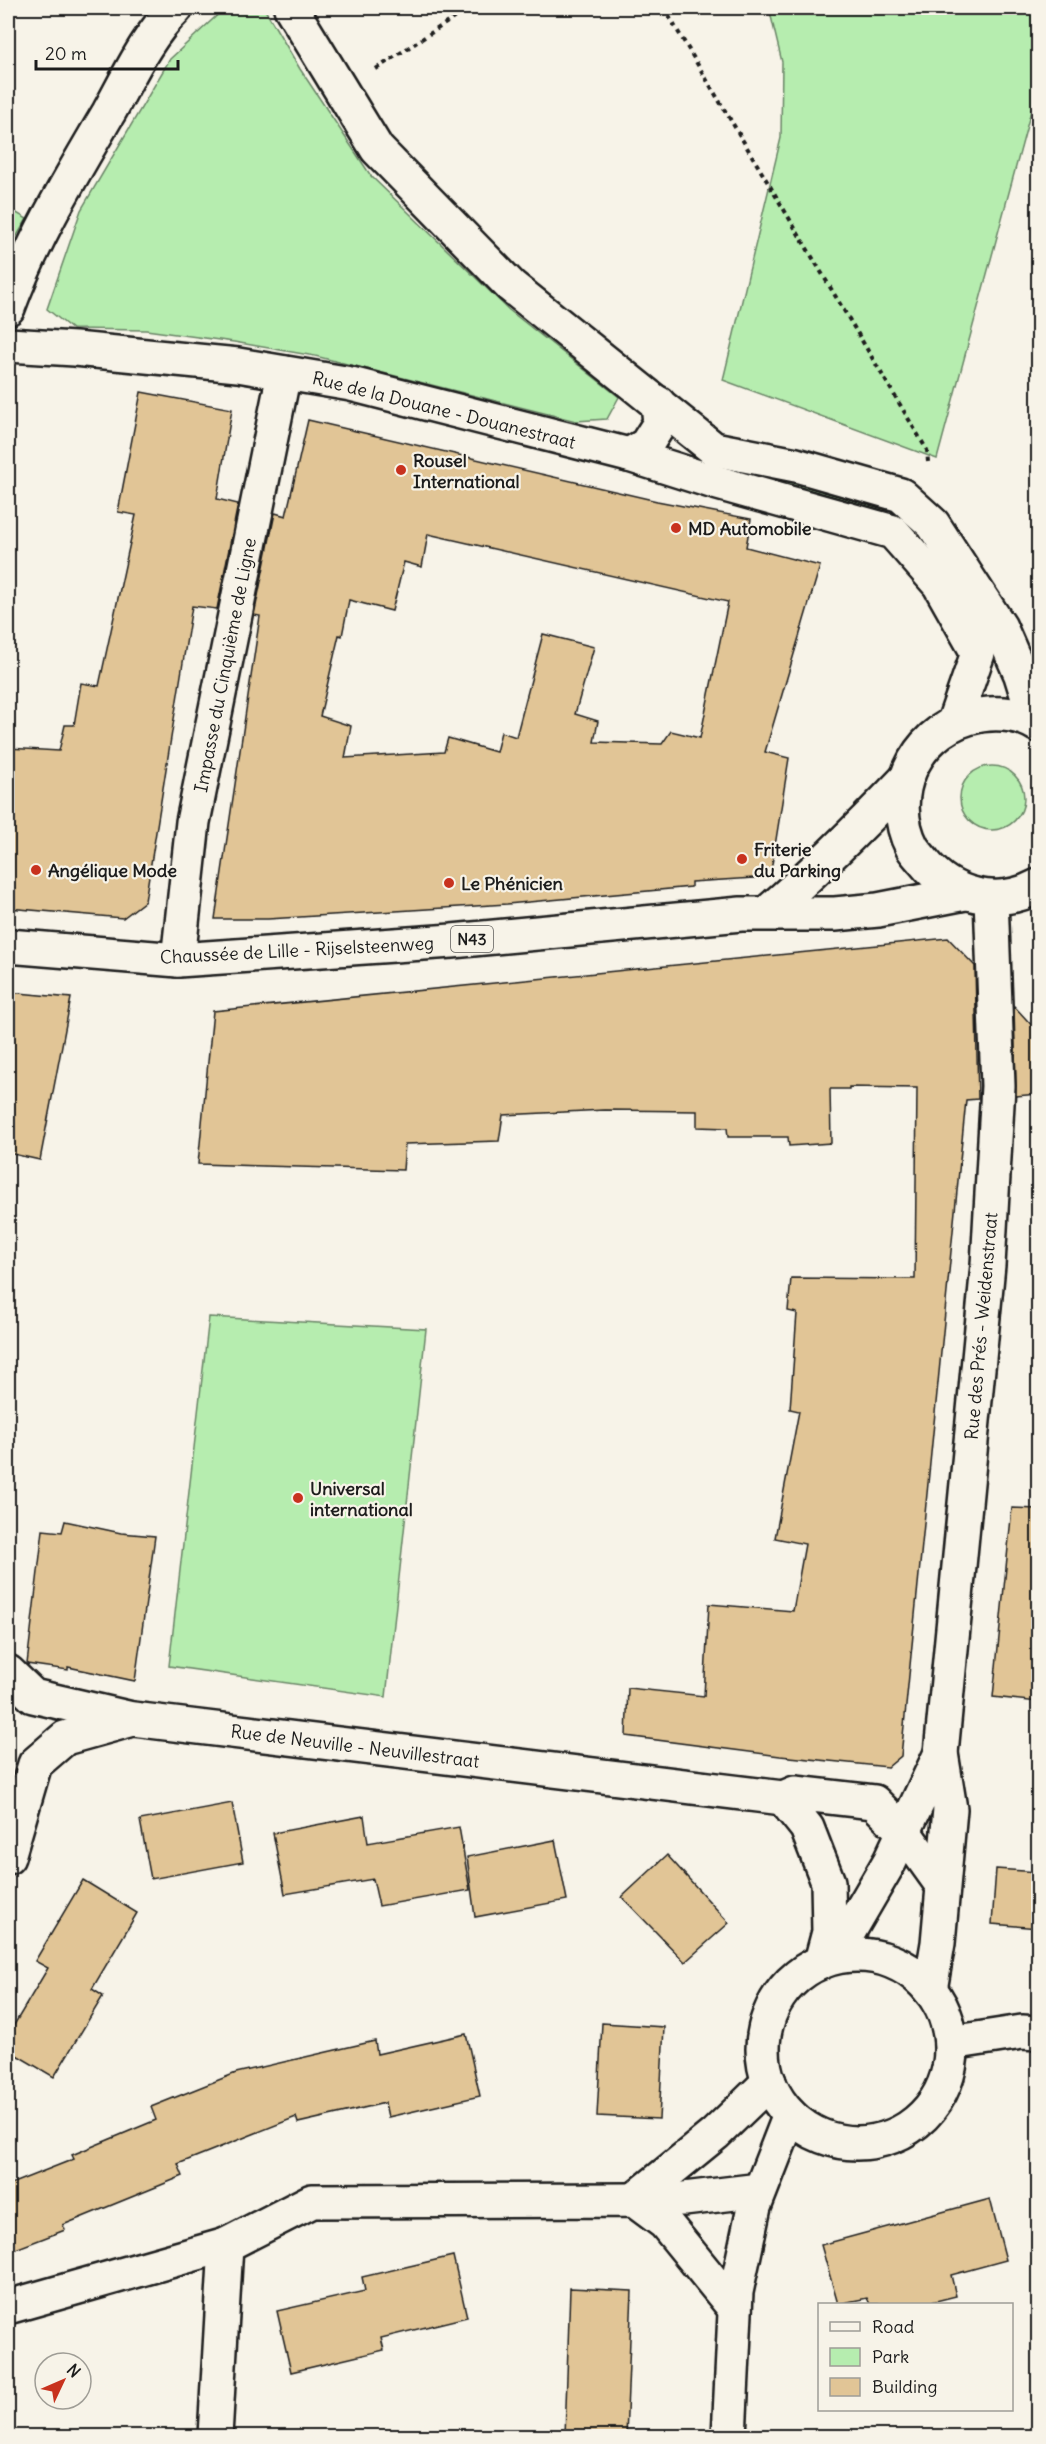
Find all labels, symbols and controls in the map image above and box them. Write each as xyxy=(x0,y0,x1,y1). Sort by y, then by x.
scale bar xyxy=(36,33,178,71)
text: 20 m xyxy=(45,42,87,65)
street label: Rue de la Douane - Douanestraat xyxy=(310,366,578,454)
place label: Rousel International xyxy=(413,449,520,493)
marker: Rousel International xyxy=(394,463,408,477)
place label: MD Automobile xyxy=(688,517,812,540)
marker: MD Automobile xyxy=(669,521,683,535)
street label: Impasse du Cinquième de Ligne xyxy=(189,536,261,794)
place label: Friterie du Parking xyxy=(754,838,841,882)
marker: Friterie du Parking xyxy=(735,852,749,866)
place label: Angélique Mode xyxy=(48,859,177,882)
marker: Angélique Mode xyxy=(29,863,43,877)
place label: Le Phénicien xyxy=(461,872,563,895)
marker: Le Phénicien xyxy=(442,876,456,890)
road number: N43 xyxy=(451,926,493,952)
street label: Chaussée de Lille - Rijselsteenweg xyxy=(159,931,435,969)
street label: Rue des Prés - Weidenstraat xyxy=(960,1211,1002,1441)
place label: Universal international xyxy=(310,1477,413,1521)
marker: Universal international xyxy=(291,1491,305,1505)
street label: Rue de Neuville - Neuvillestraat xyxy=(229,1719,481,1773)
legend xyxy=(818,2303,1013,2411)
text: Road xyxy=(872,2315,915,2338)
text: Park xyxy=(872,2345,909,2368)
north arrow xyxy=(33,2351,93,2411)
text: N xyxy=(63,2360,85,2382)
text: Building xyxy=(872,2375,937,2398)

